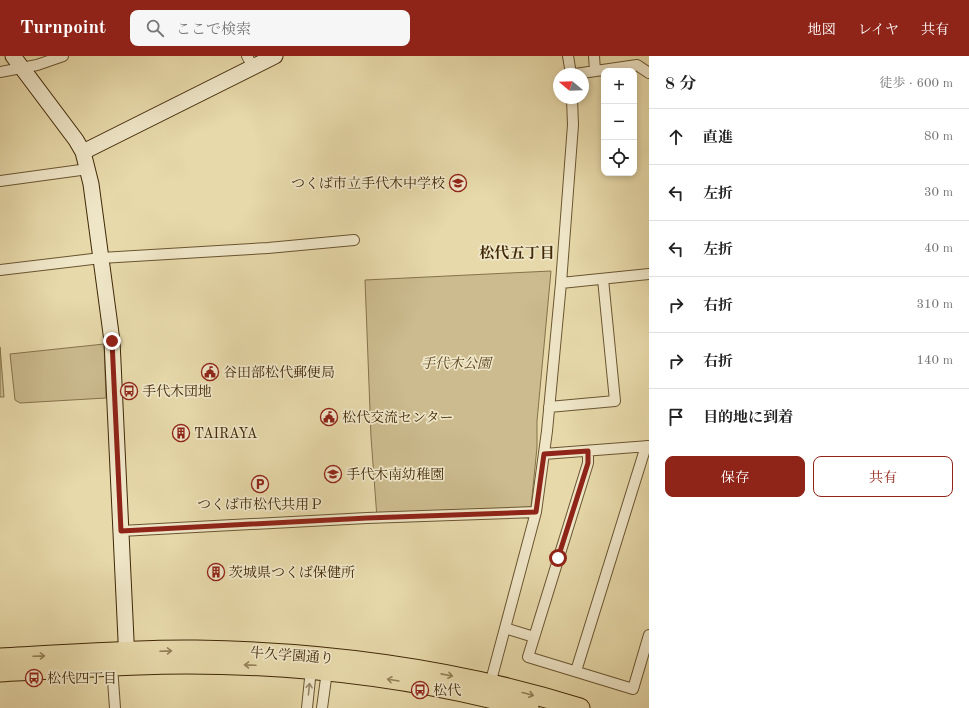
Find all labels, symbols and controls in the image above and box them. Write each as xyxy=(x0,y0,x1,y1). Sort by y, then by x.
search box xyxy=(130,10,410,46)
icon: search xyxy=(144,17,166,39)
text: Turnpoint xyxy=(20,19,106,38)
text: ここで検索 xyxy=(176,23,251,38)
text: 地図 xyxy=(808,23,836,37)
text: レイヤ xyxy=(858,23,899,37)
text: 共有 xyxy=(921,23,949,37)
north arrow xyxy=(553,68,589,104)
map controls xyxy=(601,68,637,176)
button: + xyxy=(601,68,637,104)
text: 8 分 xyxy=(665,76,697,93)
text: 徒歩 · 600 m xyxy=(879,77,953,90)
button: − xyxy=(601,104,637,140)
icon: ahead xyxy=(665,126,687,148)
text: 80 m xyxy=(924,130,953,143)
text: 直進 xyxy=(703,131,733,146)
button: locate xyxy=(601,140,637,176)
school or university icon: つくば市立手代木中学校 xyxy=(448,173,468,193)
place label: つくば市立手代木中学校 xyxy=(291,176,445,191)
icon: left xyxy=(665,182,687,204)
text: 30 m xyxy=(924,186,953,199)
text: 左折 xyxy=(703,187,733,202)
icon: left xyxy=(665,238,687,260)
text: 40 m xyxy=(924,242,953,255)
text: 左折 xyxy=(703,243,733,258)
district label: 松代五丁目 xyxy=(479,244,555,262)
icon: right xyxy=(665,294,687,316)
text: 310 m xyxy=(916,298,953,311)
text: 右折 xyxy=(703,299,733,314)
route end xyxy=(103,332,121,350)
icon: right xyxy=(665,350,687,372)
text: 140 m xyxy=(916,354,953,367)
text: 右折 xyxy=(703,355,733,370)
park label: 手代木公園 xyxy=(421,356,493,371)
public building icon: 谷田部松代郵便局 xyxy=(200,362,220,382)
place label: 谷田部松代郵便局 xyxy=(223,365,335,380)
bus stop icon: 手代木団地 xyxy=(119,381,139,401)
place label: 手代木団地 xyxy=(142,384,212,399)
icon: arrive xyxy=(665,406,687,428)
public building icon: 松代交流センター xyxy=(319,407,339,427)
place label: 松代交流センター xyxy=(342,410,453,425)
text: 目的地に到着 xyxy=(703,411,793,426)
building icon: TAIRAYA xyxy=(171,423,191,443)
place label: TAIRAYA xyxy=(194,427,258,441)
button: 保存 xyxy=(665,456,805,497)
button: 共有 xyxy=(813,456,953,497)
school or university icon: 手代木南幼稚園 xyxy=(323,464,343,484)
place label: 手代木南幼稚園 xyxy=(346,467,444,482)
parking icon: つくば市松代共用Ｐ xyxy=(250,474,270,494)
place label: つくば市松代共用Ｐ xyxy=(197,497,323,512)
route start xyxy=(549,549,567,567)
building icon: 茨城県つくば保健所 xyxy=(206,562,226,582)
place label: 茨城県つくば保健所 xyxy=(229,565,355,580)
street label: 牛久学園通り xyxy=(250,645,334,666)
one-way arrow xyxy=(159,647,172,655)
one-way arrow xyxy=(32,652,45,660)
one-way arrow xyxy=(244,662,257,669)
bus stop icon: 松代四丁目 xyxy=(24,668,44,688)
place label: 松代四丁目 xyxy=(47,671,117,686)
one-way arrow xyxy=(440,671,453,679)
one-way arrow xyxy=(387,676,400,684)
bus stop icon: 松代 xyxy=(410,680,430,700)
one-way arrow xyxy=(305,683,313,696)
place label: 松代 xyxy=(433,683,461,698)
one-way arrow xyxy=(521,690,534,698)

